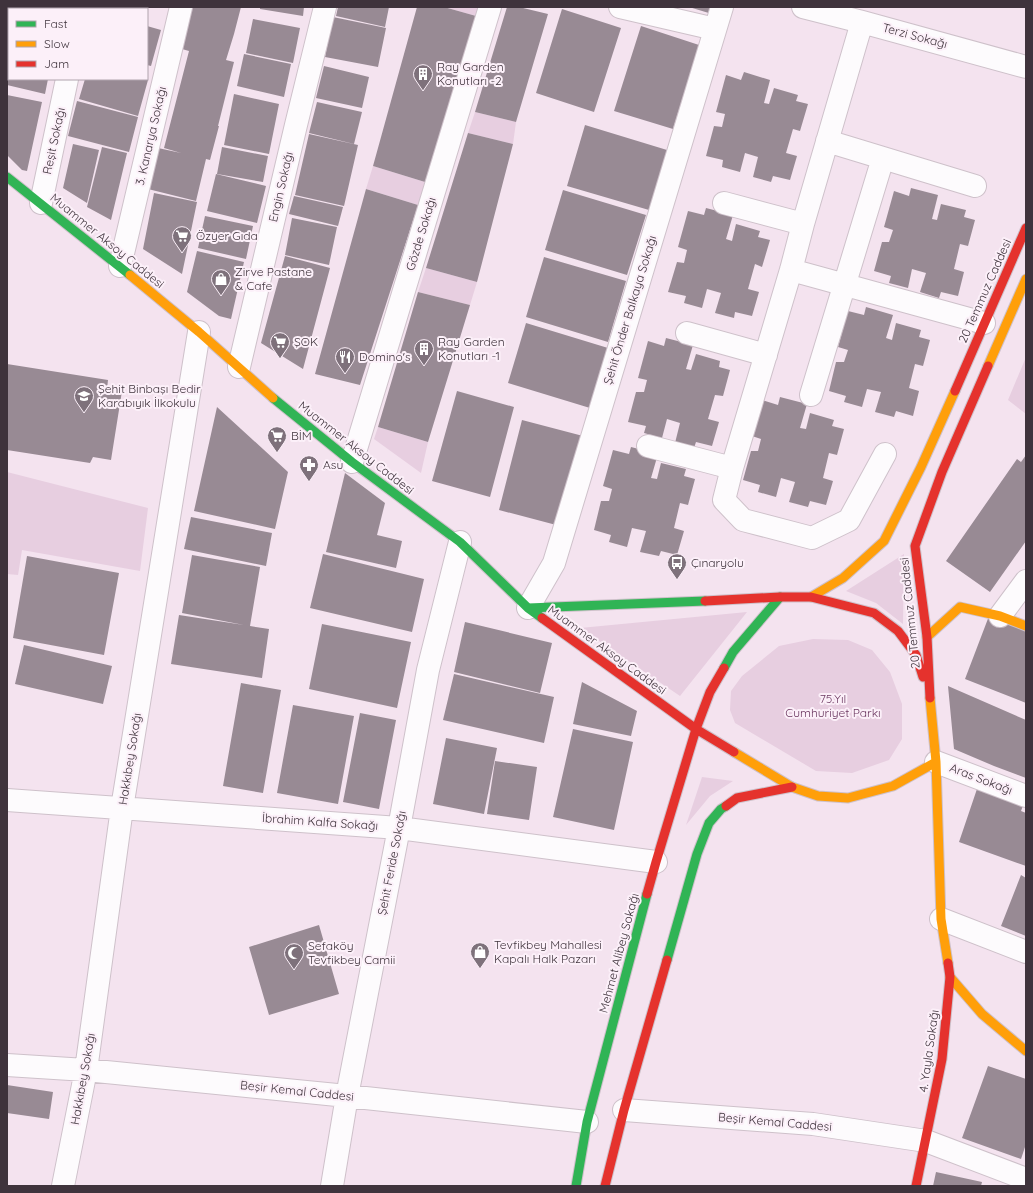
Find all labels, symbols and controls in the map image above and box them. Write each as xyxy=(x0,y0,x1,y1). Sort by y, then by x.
legend xyxy=(8,8,148,80)
text: Fast xyxy=(44,16,68,31)
street label: Terzi Sokağı xyxy=(881,20,949,51)
text: Slow xyxy=(44,36,70,51)
text: Jam xyxy=(44,56,69,71)
place label: Ray Garden Konutları -2 xyxy=(437,59,504,88)
building icon: Ray Garden Konutları -2 xyxy=(412,63,434,91)
street label: 3. Kanarya Sokağı xyxy=(132,85,169,187)
street label: Reşit Sokağı xyxy=(39,106,68,176)
street label: Engin Sokağı xyxy=(265,150,296,224)
street label: Muammer Aksoy Caddesi xyxy=(47,190,167,291)
street label: Gözde Sokağı xyxy=(402,195,439,272)
supermarket icon: Özyer Gıda xyxy=(171,225,193,253)
place label: Özyer Gıda xyxy=(196,228,258,243)
street label: Şehit Önder Balkaya Sokağı xyxy=(600,234,659,386)
street label: 20 Temmuz Caddesi xyxy=(955,237,1014,345)
place label: Zirve Pastane & Cafe xyxy=(235,264,312,293)
shop icon: Zirve Pastane & Cafe xyxy=(210,268,232,296)
supermarket icon: ŞOK xyxy=(269,331,291,359)
place label: ŞOK xyxy=(294,334,318,349)
place label: Ray Garden Konutları -1 xyxy=(438,334,505,363)
building icon: Ray Garden Konutları -1 xyxy=(413,338,435,366)
restaurant icon: Domino's xyxy=(334,346,356,374)
place label: Domino's xyxy=(359,349,411,364)
place label: Şehit Binbaşı Bedir Karabıyık İlkokulu xyxy=(98,381,201,410)
school or university icon: Şehit Binbaşı Bedir Karabıyık İlkokulu xyxy=(73,385,95,413)
street label: Muammer Aksoy Caddesi xyxy=(296,398,417,497)
supermarket icon: BİM xyxy=(266,425,288,453)
place label: BİM xyxy=(291,428,312,443)
pharmacy icon: Asu xyxy=(298,454,320,482)
place label: Asu xyxy=(323,457,343,472)
bus stop icon: Çınaryolu xyxy=(666,552,688,580)
place label: Çınaryolu xyxy=(691,555,744,570)
street label: 20 Temmuz Caddesi xyxy=(896,557,923,670)
street label: Muammer Aksoy Caddesi xyxy=(545,602,669,697)
park label: 75.Yıl Cumhuriyet Parkı xyxy=(785,691,881,720)
street label: Hakkıbey Sokağı xyxy=(115,712,144,806)
street label: Aras Sokağı xyxy=(948,760,1015,797)
street label: İbrahim Kalfa Sokağı xyxy=(261,810,379,833)
street label: Şehit Feride Sokağı xyxy=(374,810,409,916)
street label: Mehmet Alibey Sokağı xyxy=(595,891,642,1014)
place label: Tevfikbey Mahallesi Kapalı Halk Pazarı xyxy=(494,937,602,966)
place label: Sefaköy Tevfikbey Camii xyxy=(308,938,395,967)
shop icon: Tevfikbey Mahallesi Kapalı Halk Pazarı xyxy=(469,941,491,969)
mosque icon: Sefaköy Tevfikbey Camii xyxy=(283,942,305,970)
street label: 4. Yayla Sokağı xyxy=(915,1009,942,1093)
street label: Hakkıbey Sokağı xyxy=(67,1032,98,1126)
street label: Beşir Kemal Caddesi xyxy=(239,1077,355,1104)
street label: Beşir Kemal Caddesi xyxy=(718,1109,833,1134)

